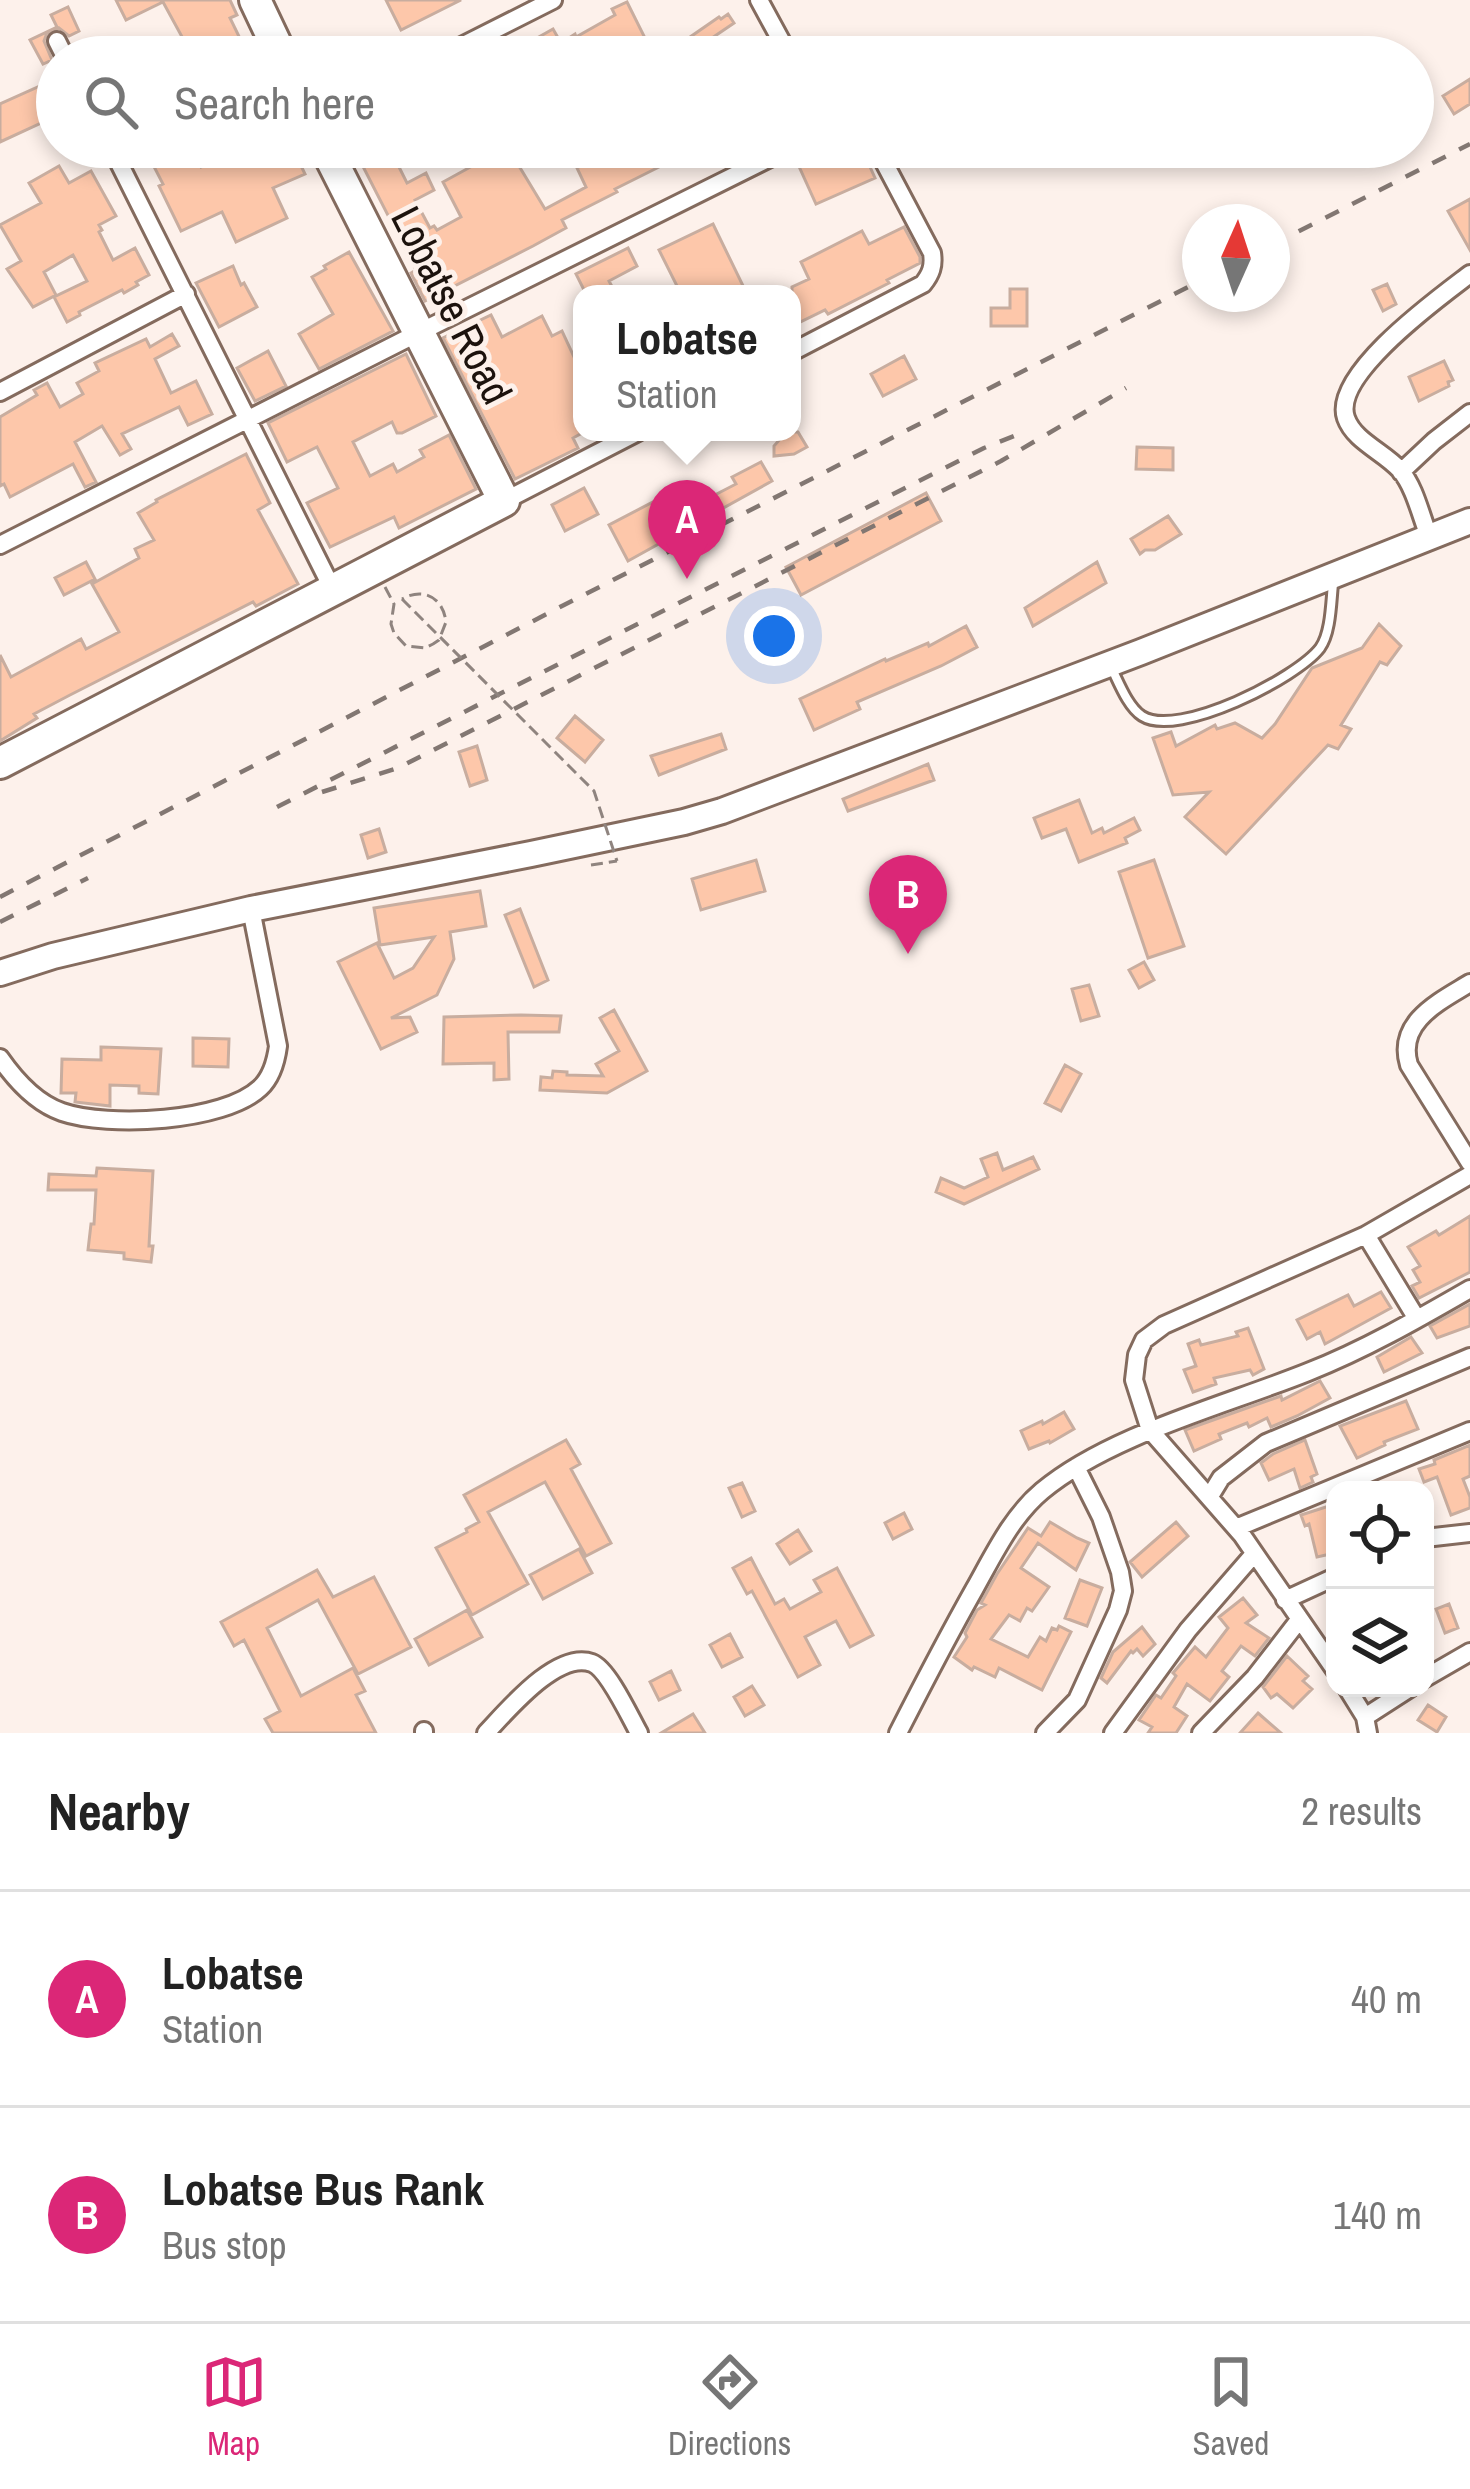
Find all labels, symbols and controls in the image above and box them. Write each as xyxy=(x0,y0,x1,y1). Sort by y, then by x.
search box xyxy=(36,36,1434,168)
icon: search xyxy=(78,69,144,135)
text: Search here xyxy=(174,72,375,133)
street label: Lobatse Road xyxy=(378,197,526,413)
north arrow xyxy=(1182,204,1290,312)
popup xyxy=(573,285,801,441)
text: Lobatse xyxy=(616,307,758,368)
text: Station xyxy=(616,368,718,420)
pin: A xyxy=(648,480,726,579)
your location xyxy=(744,606,804,666)
pin: B xyxy=(869,855,947,954)
map controls xyxy=(1326,1481,1434,1697)
button: locate xyxy=(1326,1481,1434,1589)
button: layers xyxy=(1326,1589,1434,1697)
text: Nearby xyxy=(48,1777,190,1846)
text: 2 results xyxy=(1301,1785,1422,1837)
text: Lobatse xyxy=(162,1942,303,2003)
text: A xyxy=(75,1973,99,2025)
text: 40 m xyxy=(1351,1973,1422,2025)
text: Station xyxy=(162,2003,263,2055)
text: Lobatse Bus Rank xyxy=(162,2158,484,2219)
text: B xyxy=(75,2189,99,2241)
text: 140 m xyxy=(1333,2189,1422,2241)
text: Bus stop xyxy=(162,2219,286,2271)
tab: Map xyxy=(201,2349,267,2465)
tab: Directions xyxy=(668,2349,791,2465)
tab: Saved xyxy=(1193,2349,1269,2465)

